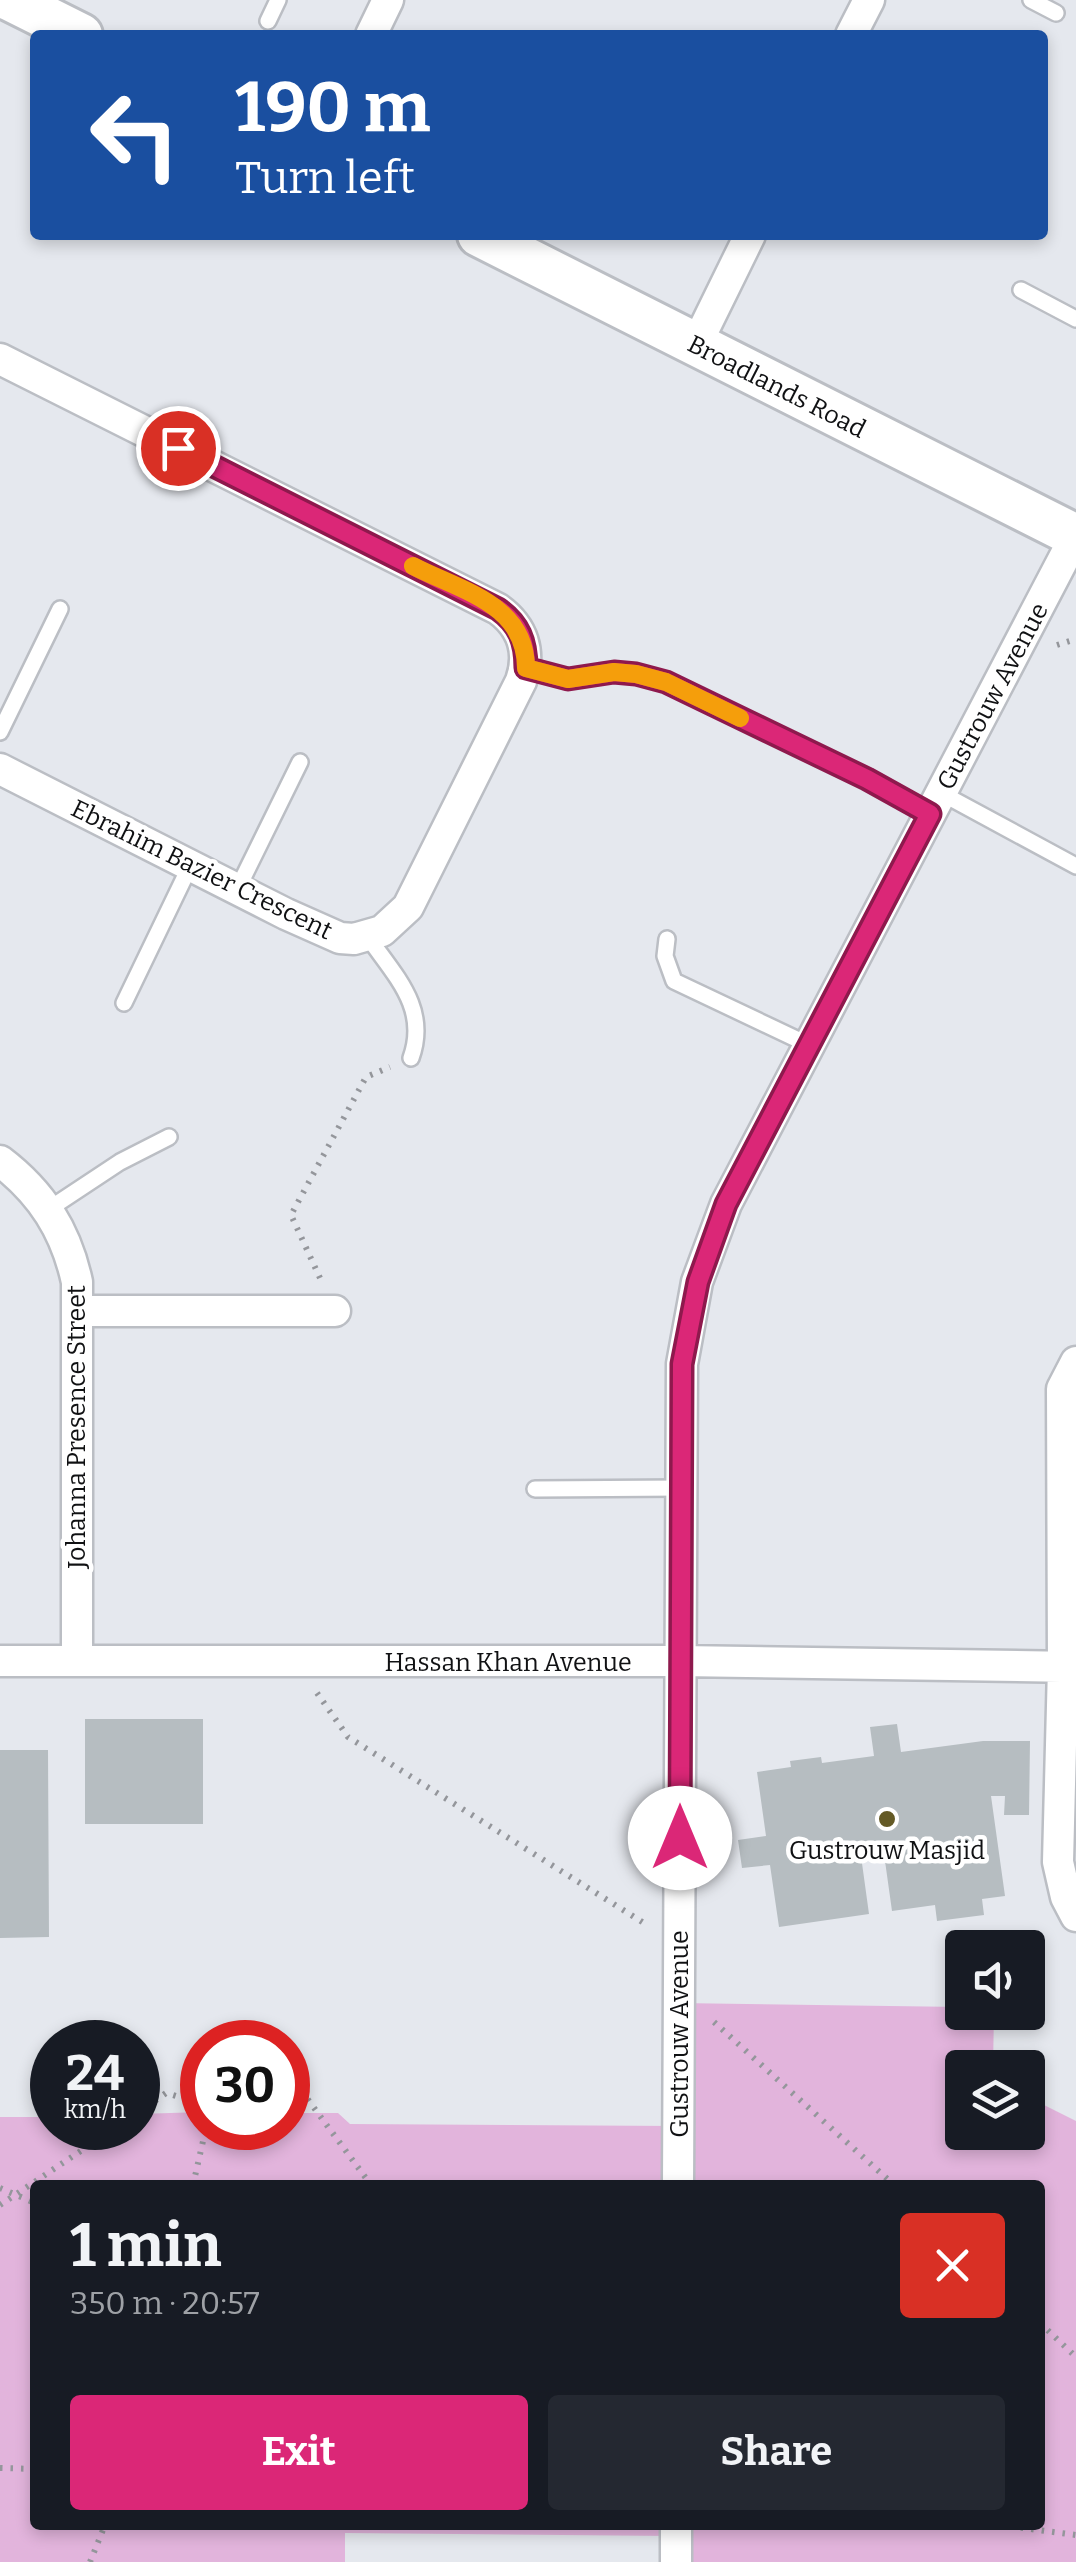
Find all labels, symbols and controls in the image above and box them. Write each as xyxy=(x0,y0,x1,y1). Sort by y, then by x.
text: 190 m xyxy=(235,66,430,150)
icon: left xyxy=(70,70,200,200)
text: Turn left xyxy=(235,151,415,205)
street label: Broadlands Road xyxy=(682,329,871,445)
pin xyxy=(136,406,221,491)
icon: arrive xyxy=(151,421,206,476)
street label: Gustrouw Avenue xyxy=(931,598,1055,795)
street label: Ebrahim Bazier Crescent xyxy=(66,794,337,946)
street label: Johanna Presence Street xyxy=(62,1285,92,1570)
street label: Hassan Khan Avenue xyxy=(384,1648,632,1678)
position arrow xyxy=(628,1786,732,1890)
marker: Gustrouw Masjid xyxy=(876,1808,898,1830)
place label: Gustrouw Masjid xyxy=(789,1836,985,1866)
street label: Gustrouw Avenue xyxy=(665,1930,695,2138)
map controls xyxy=(945,1930,1045,2150)
button: sound xyxy=(945,1930,1045,2030)
speed limit sign: 30 xyxy=(180,2020,310,2150)
text: 24 xyxy=(66,2043,124,2103)
button: layers xyxy=(945,2050,1045,2150)
text: km/h xyxy=(64,2095,126,2125)
text: 1 min xyxy=(70,2210,222,2282)
button: close xyxy=(900,2213,1005,2318)
text: 350 m · 20:57 xyxy=(70,2284,260,2322)
button: Exit xyxy=(70,2395,528,2510)
button: Share xyxy=(548,2395,1005,2510)

